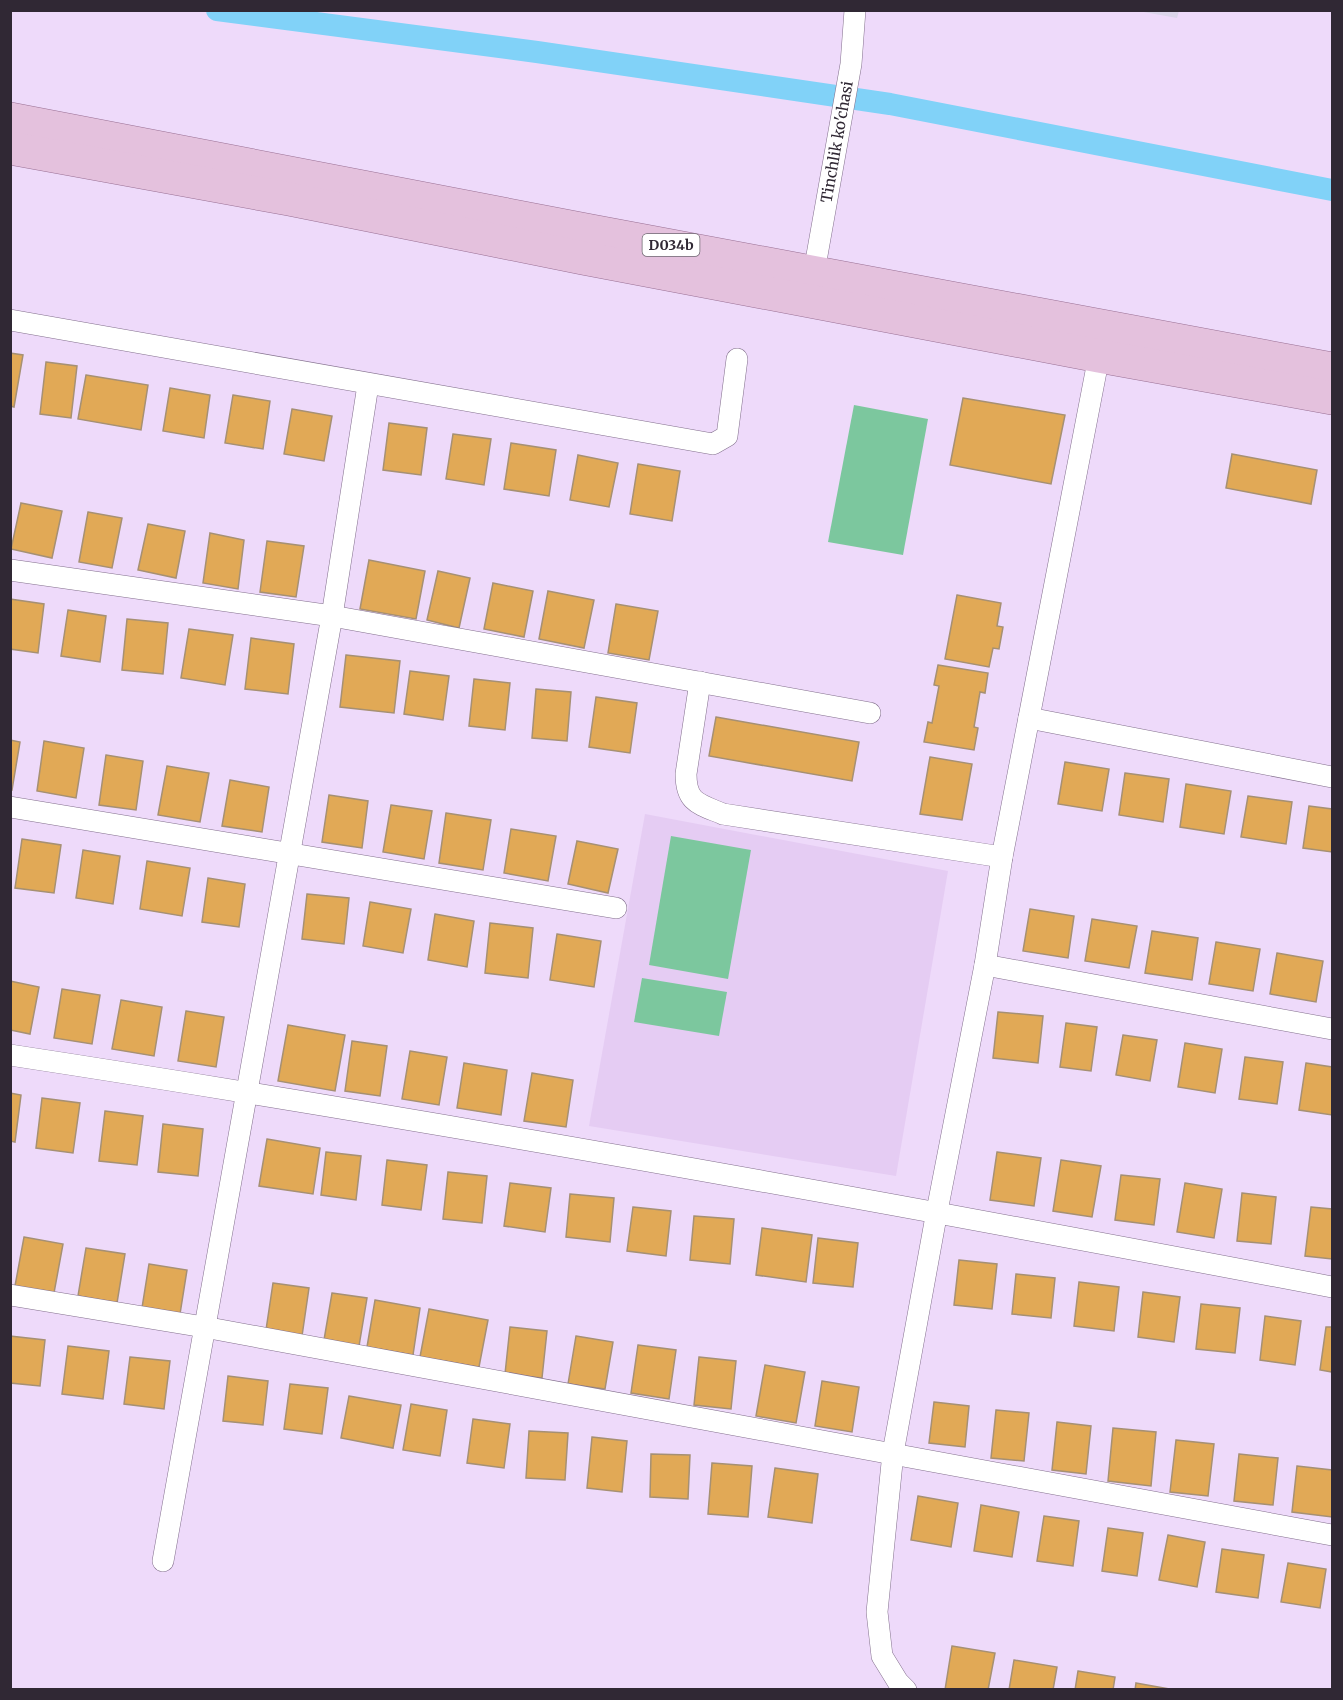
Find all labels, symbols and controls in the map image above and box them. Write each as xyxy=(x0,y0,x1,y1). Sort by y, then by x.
street label: Tinchlik ko'chasi xyxy=(816,80,857,204)
road number: D034b xyxy=(642,234,700,256)

